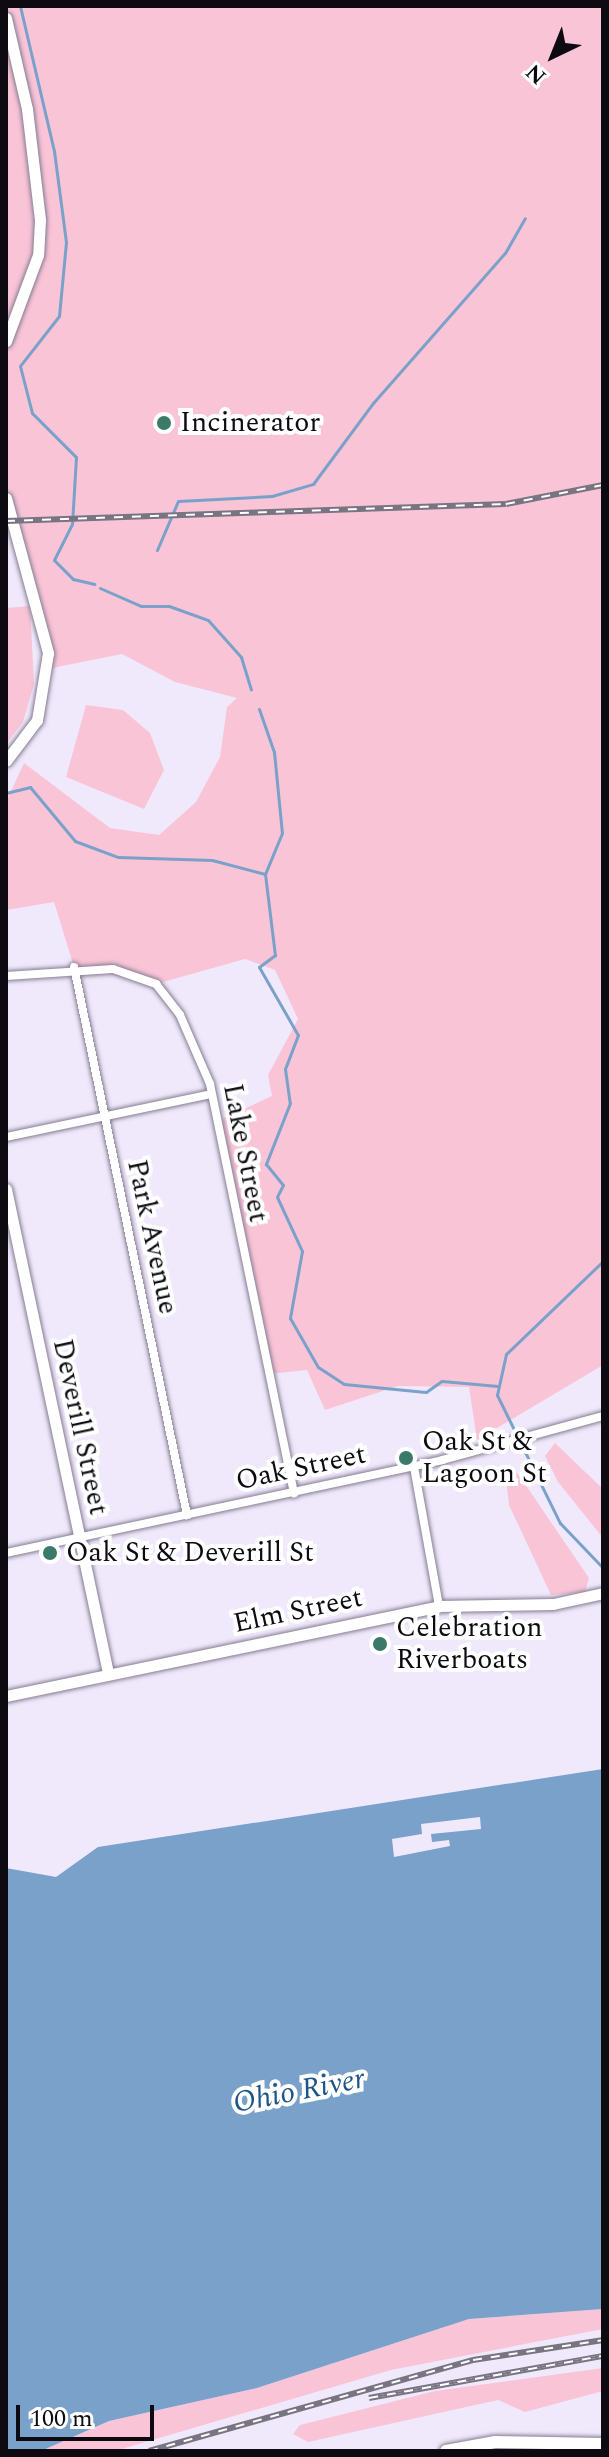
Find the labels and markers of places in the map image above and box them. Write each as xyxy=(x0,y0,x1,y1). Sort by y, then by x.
place label: Incinerator xyxy=(180,406,320,440)
marker: Incinerator xyxy=(155,414,173,432)
place label: Oak St & Lagoon St xyxy=(422,1425,547,1491)
marker: Oak St & Lagoon St xyxy=(397,1449,415,1467)
place label: Oak St & Deverill St xyxy=(66,1536,314,1570)
marker: Oak St & Deverill St xyxy=(41,1544,59,1562)
place label: Celebration Riverboats xyxy=(396,1611,543,1677)
marker: Celebration Riverboats xyxy=(371,1635,389,1653)

